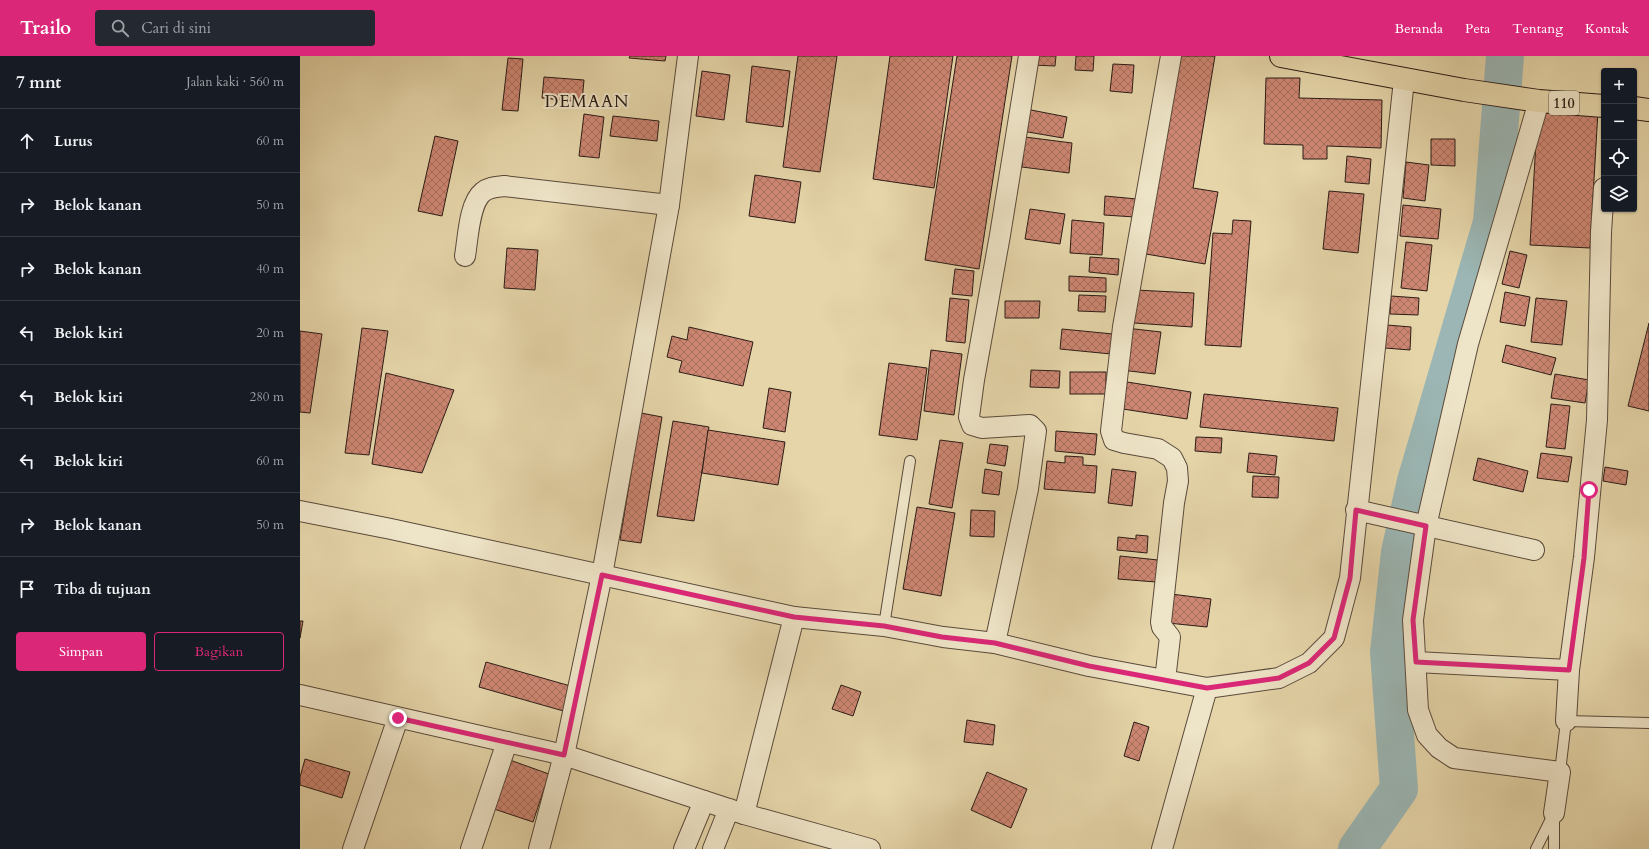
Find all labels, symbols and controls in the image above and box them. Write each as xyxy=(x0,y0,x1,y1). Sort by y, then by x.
search box xyxy=(95,10,375,46)
text: Trailo xyxy=(20,15,71,41)
icon: search xyxy=(109,17,131,39)
text: Cari di sini xyxy=(141,18,211,38)
text: Beranda xyxy=(1395,19,1443,38)
text: Peta xyxy=(1465,19,1490,38)
text: Tentang xyxy=(1512,19,1563,38)
text: Kontak xyxy=(1585,19,1629,38)
map controls xyxy=(1601,68,1637,212)
button: + xyxy=(1601,68,1637,104)
text: 7 mnt xyxy=(16,71,61,94)
text: Jalan kaki · 560 m xyxy=(186,73,284,91)
district label: DEMAAN xyxy=(544,90,630,113)
road number: 110 xyxy=(1549,91,1579,115)
button: − xyxy=(1601,104,1637,140)
icon: ahead xyxy=(16,130,38,152)
text: Lurus xyxy=(54,131,93,151)
text: 60 m xyxy=(256,132,284,150)
button: locate xyxy=(1601,140,1637,176)
button: layers xyxy=(1601,176,1637,212)
icon: right xyxy=(16,194,38,216)
text: Belok kanan xyxy=(54,195,142,215)
text: 50 m xyxy=(256,196,284,214)
icon: right xyxy=(16,258,38,280)
text: Belok kanan xyxy=(54,259,142,279)
text: 40 m xyxy=(256,260,284,278)
icon: left xyxy=(16,322,38,344)
text: Belok kiri xyxy=(54,323,123,343)
text: 20 m xyxy=(256,324,284,342)
icon: left xyxy=(16,386,38,408)
text: Belok kiri xyxy=(54,387,123,407)
text: 280 m xyxy=(250,388,284,406)
icon: left xyxy=(16,450,38,472)
text: Belok kiri xyxy=(54,451,123,471)
text: 60 m xyxy=(256,452,284,470)
route start xyxy=(1580,481,1598,499)
icon: right xyxy=(16,514,38,536)
text: Belok kanan xyxy=(54,515,142,535)
text: 50 m xyxy=(256,516,284,534)
icon: arrive xyxy=(16,578,38,600)
text: Tiba di tujuan xyxy=(54,579,151,599)
button: Simpan xyxy=(16,632,146,671)
button: Bagikan xyxy=(154,632,284,671)
route end xyxy=(389,709,407,727)

